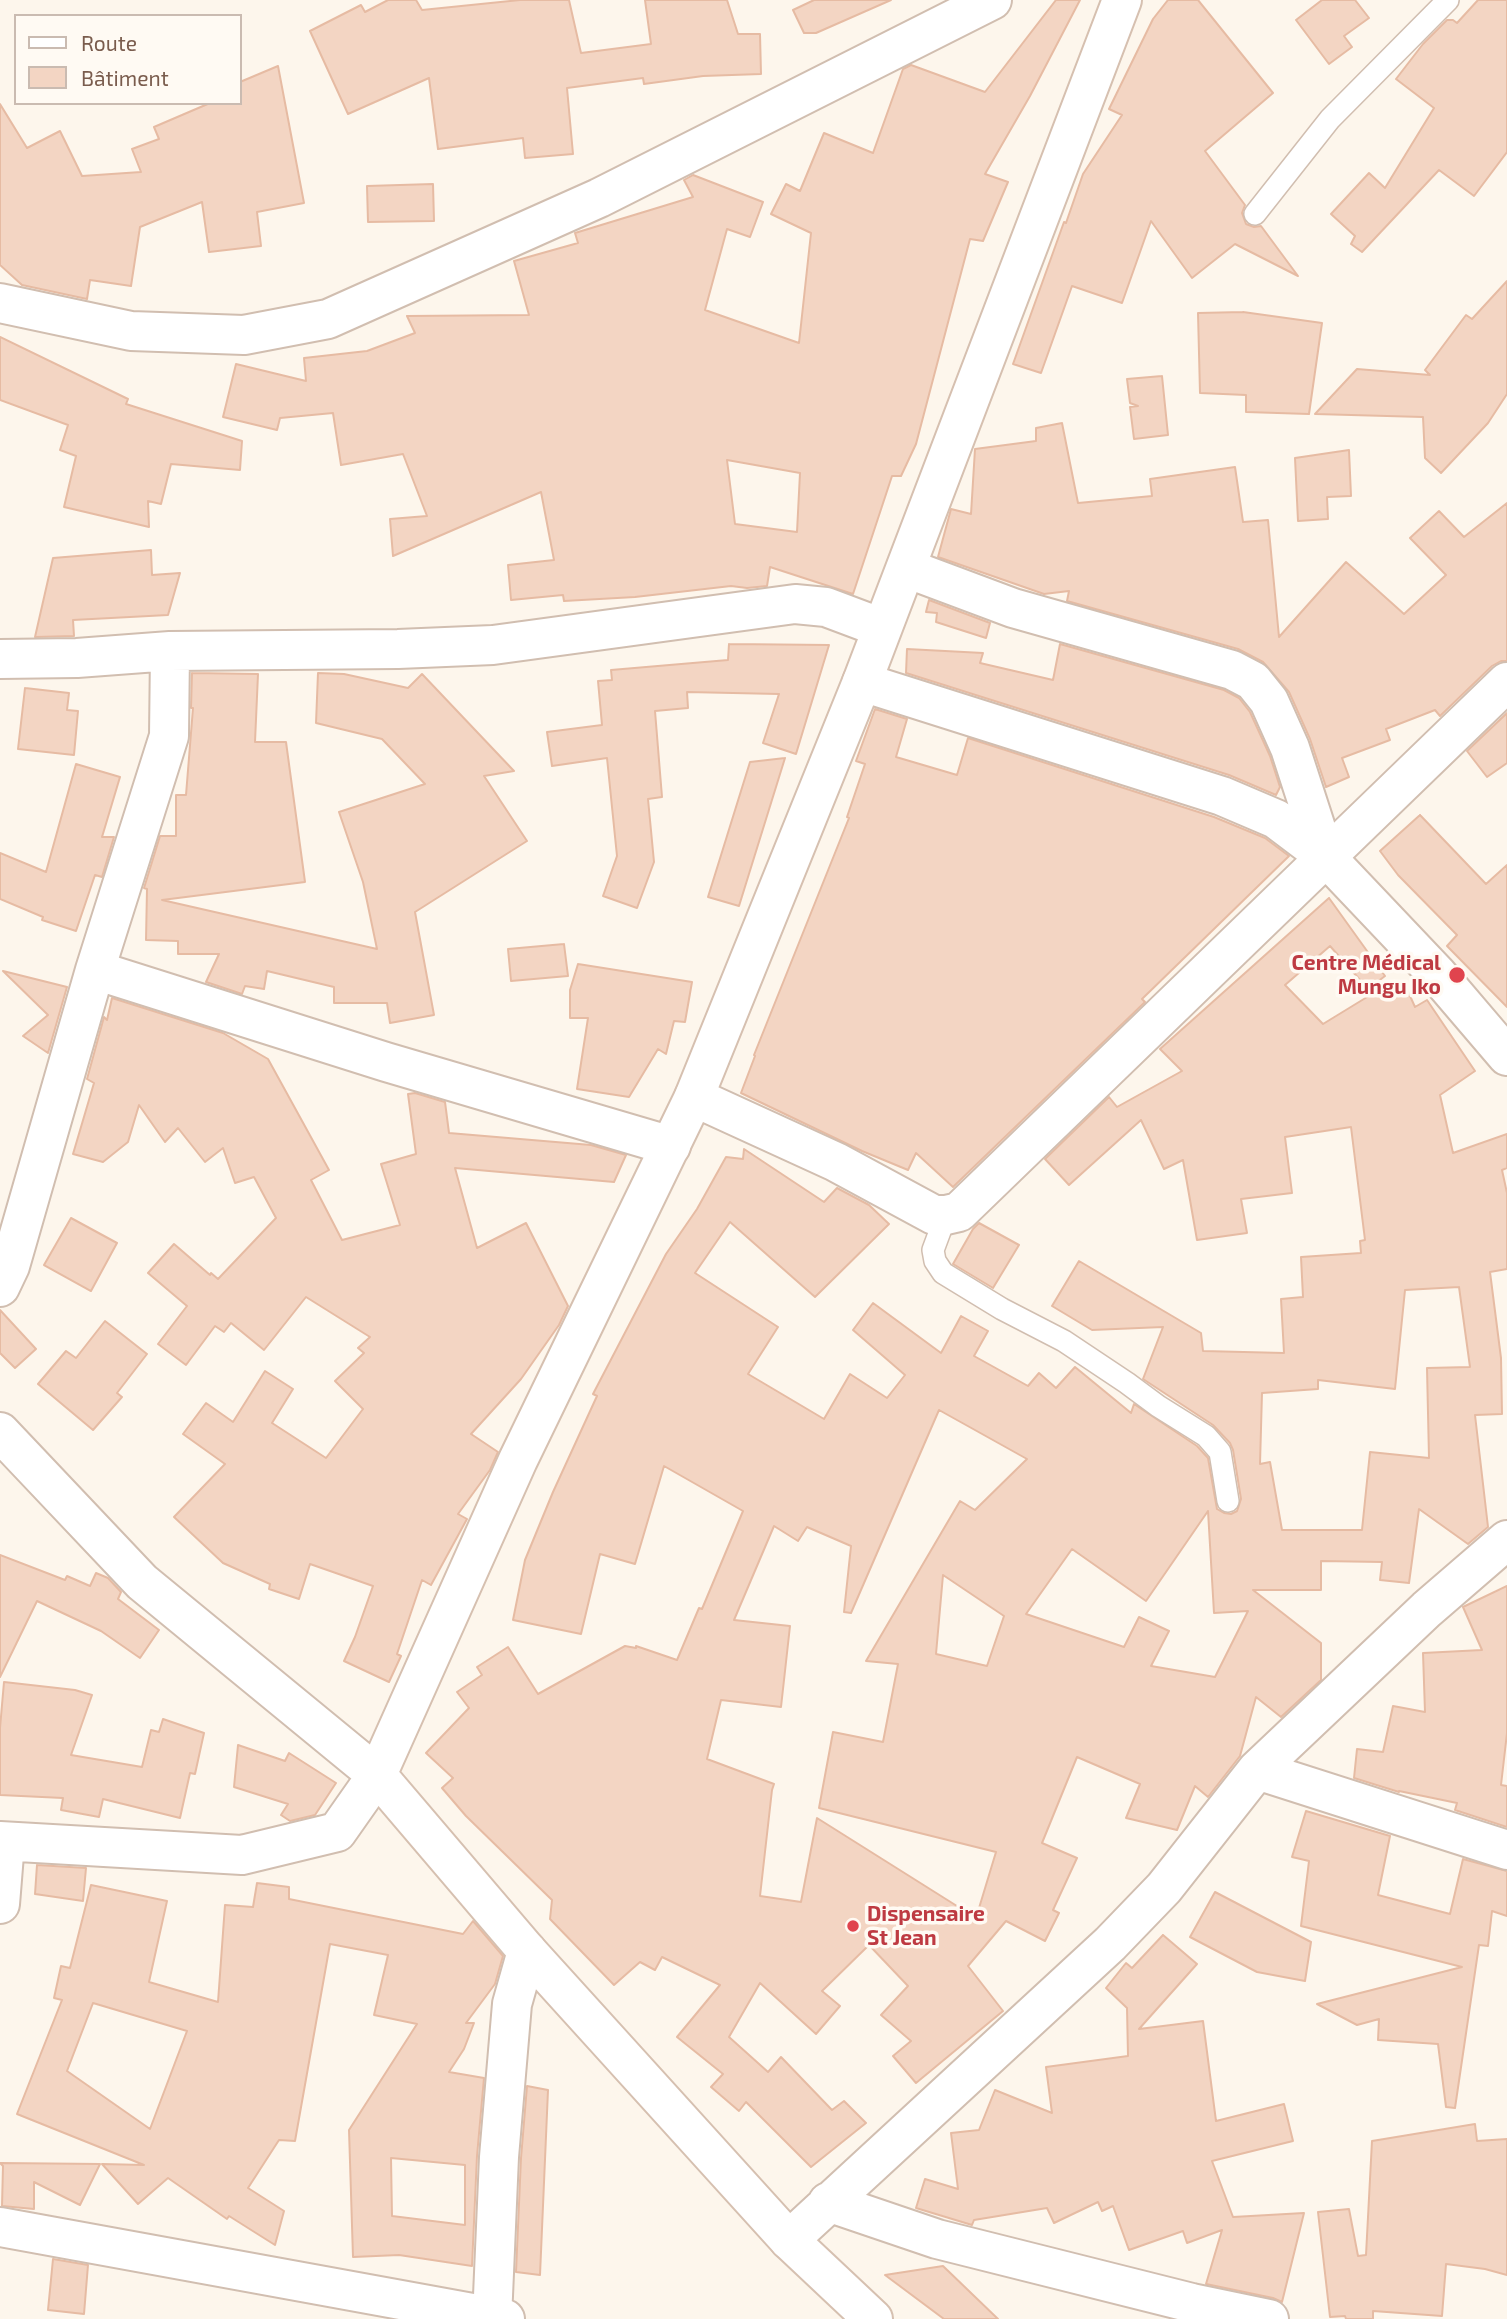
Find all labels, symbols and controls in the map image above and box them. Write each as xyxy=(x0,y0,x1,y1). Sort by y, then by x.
legend xyxy=(14,14,242,105)
text: Route xyxy=(81,30,137,55)
text: Bâtiment xyxy=(81,65,169,90)
place label: Centre Médical Mungu Iko xyxy=(1291,950,1441,1000)
marker: Centre Médical Mungu Iko xyxy=(1447,965,1467,985)
place label: Dispensaire St Jean xyxy=(867,1901,985,1951)
marker: Dispensaire St Jean xyxy=(845,1918,861,1934)

